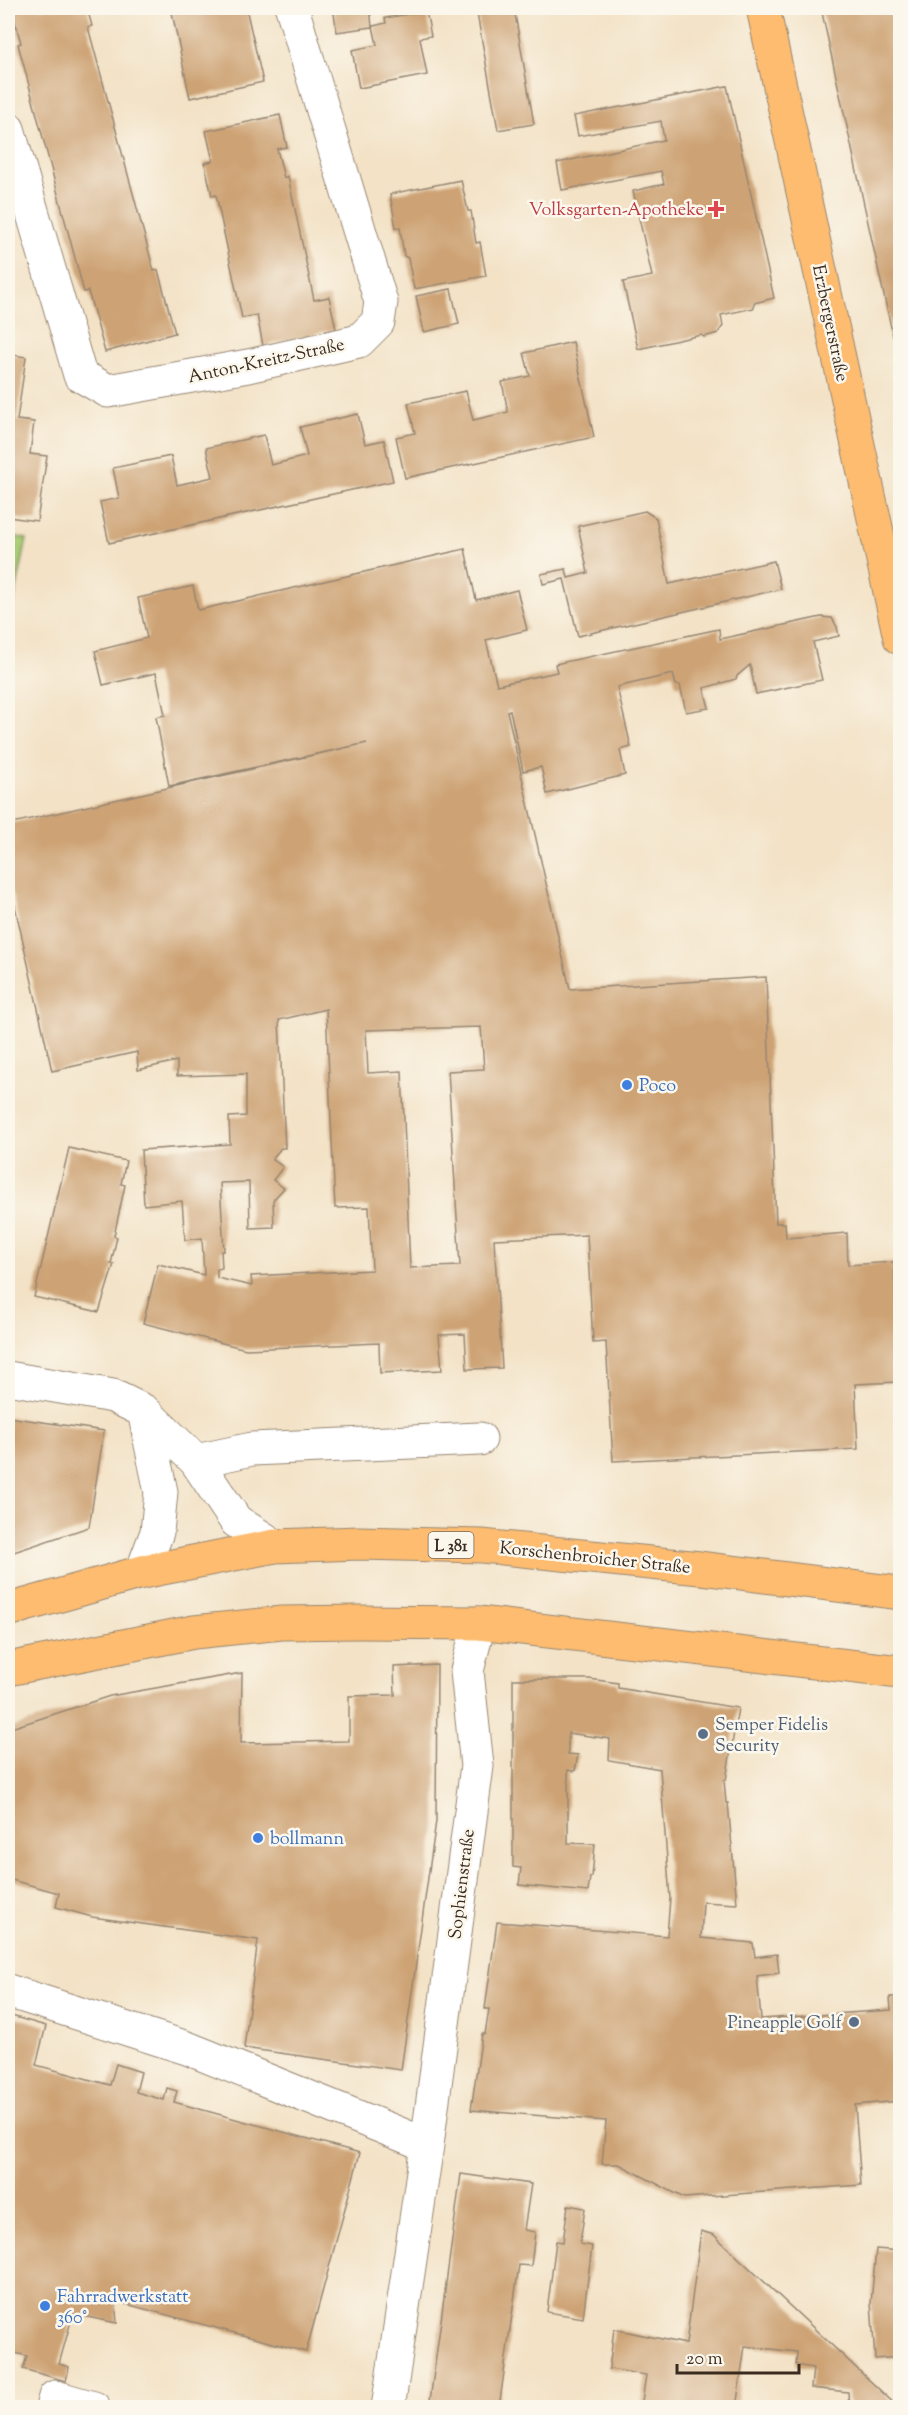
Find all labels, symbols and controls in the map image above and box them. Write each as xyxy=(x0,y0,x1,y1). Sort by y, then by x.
place label: Volksgarten-Apotheke xyxy=(529,198,704,224)
marker: Volksgarten-Apotheke xyxy=(709,202,723,216)
street label: Erzbergerstraße xyxy=(804,262,854,384)
street label: Anton-Kreitz-Straße xyxy=(186,333,347,391)
place label: Poco xyxy=(639,1074,676,1100)
marker: Poco xyxy=(620,1078,634,1092)
road number: L 381 xyxy=(428,1532,474,1558)
street label: Korschenbroicher Straße xyxy=(498,1536,692,1582)
place label: Semper Fidelis Security xyxy=(715,1713,828,1760)
marker: Semper Fidelis Security xyxy=(696,1727,710,1741)
place label: bollmann xyxy=(270,1827,344,1853)
street label: Sophienstraße xyxy=(443,1828,483,1941)
marker: bollmann xyxy=(251,1831,265,1845)
place label: Pineapple Golf xyxy=(728,2011,843,2037)
marker: Pineapple Golf xyxy=(847,2015,861,2029)
place label: Fahrradwerkstatt 360° xyxy=(57,2285,188,2332)
marker: Fahrradwerkstatt 360° xyxy=(38,2299,52,2313)
scale bar xyxy=(677,2337,798,2375)
text: 20 m xyxy=(686,2347,723,2373)

